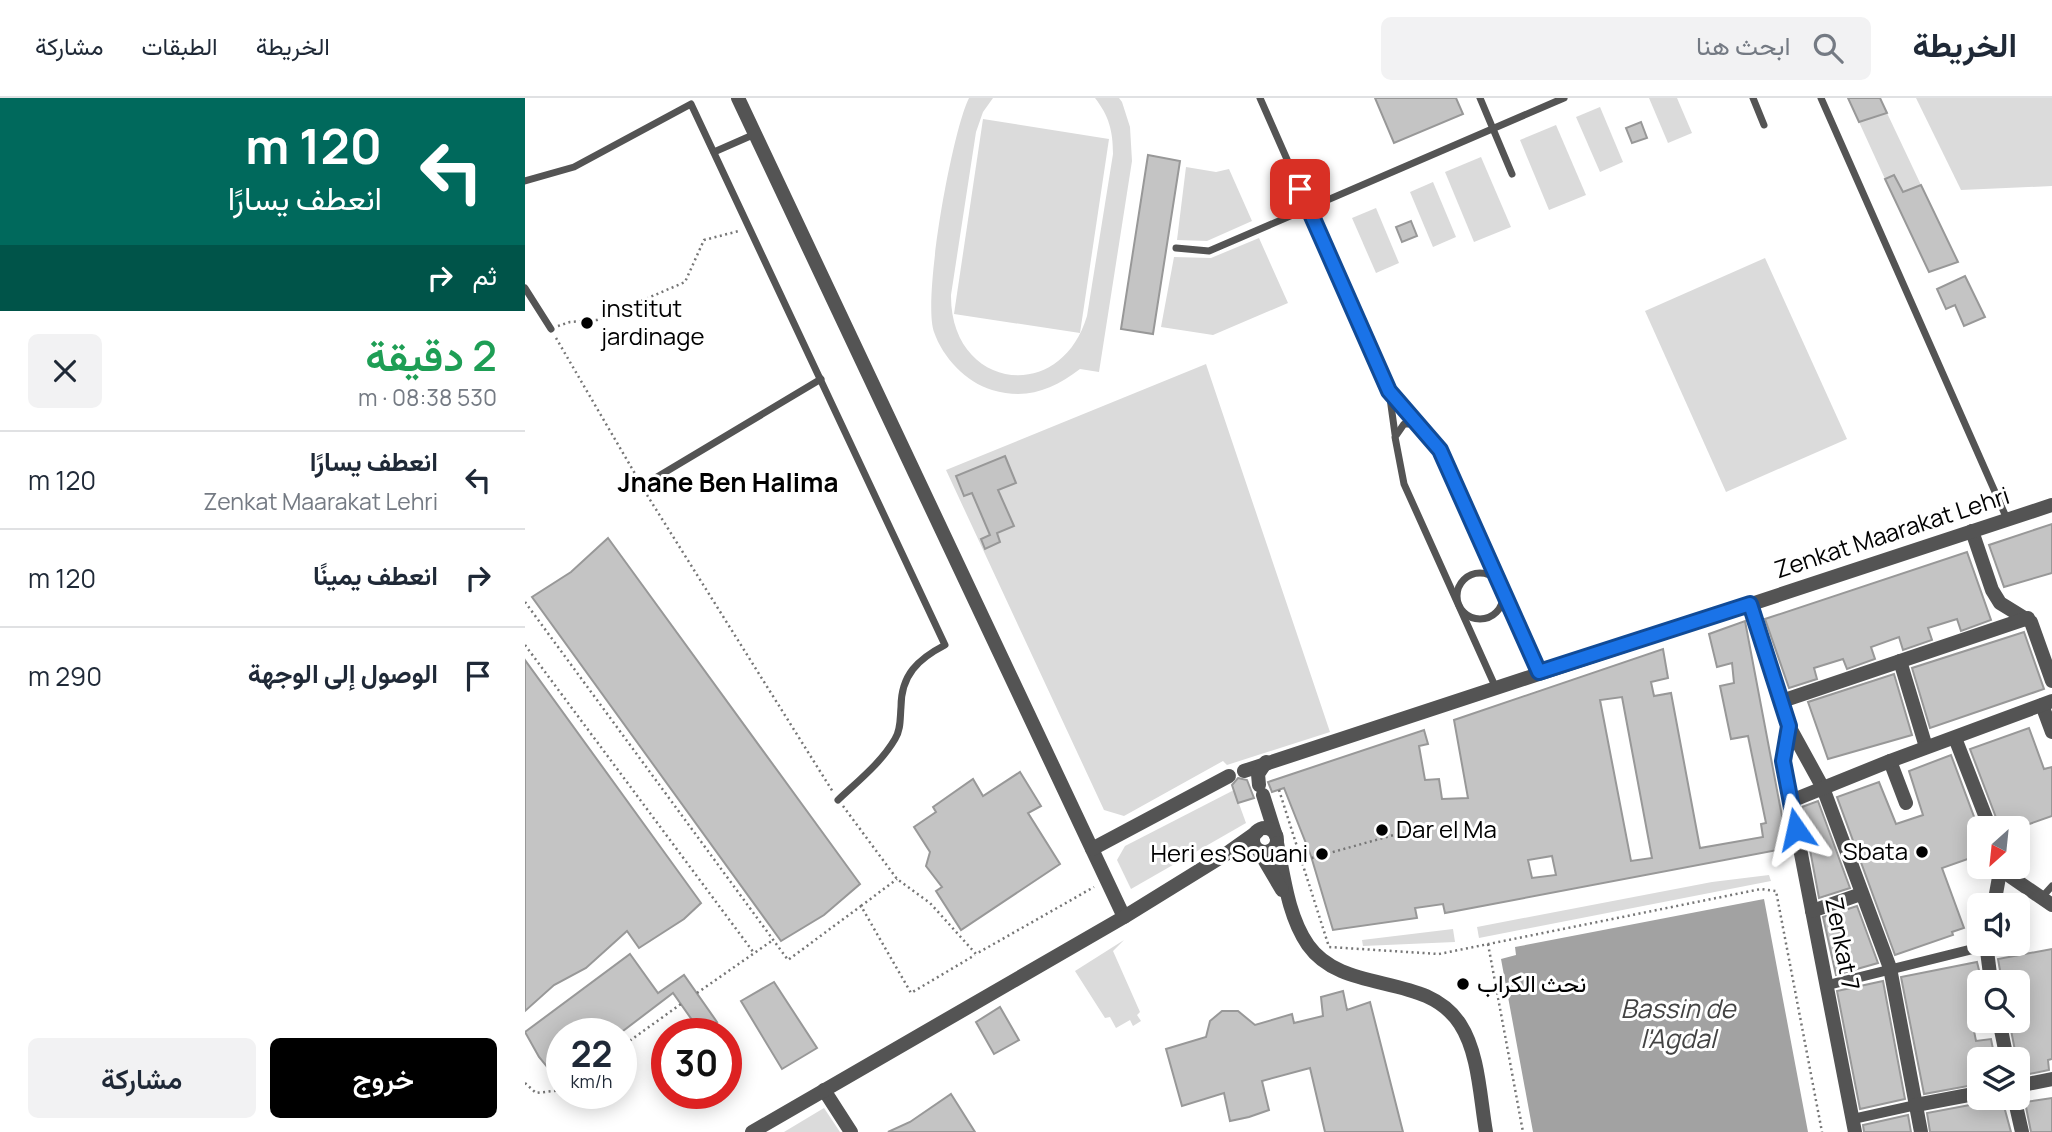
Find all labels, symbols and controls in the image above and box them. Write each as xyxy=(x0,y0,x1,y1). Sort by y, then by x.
search box xyxy=(1381,17,1871,80)
text: الخريطة xyxy=(1913,22,2017,67)
text: ابحث هنا xyxy=(1696,27,1791,63)
text: مشاركة xyxy=(35,29,103,62)
text: الطبقات xyxy=(141,29,218,62)
text: الخريطة xyxy=(256,29,330,62)
icon: search xyxy=(1809,29,1847,67)
text: 120 m xyxy=(245,112,382,179)
icon: left xyxy=(406,126,497,217)
pin xyxy=(1270,159,1330,219)
icon: arrive xyxy=(1281,170,1319,208)
text: انعطف يسارًا xyxy=(228,176,382,220)
text: ثم xyxy=(473,257,497,293)
icon: right xyxy=(421,259,459,297)
place label: institut jardinage xyxy=(600,291,704,352)
marker: institut jardinage xyxy=(579,315,595,331)
text: 2 دقيقة xyxy=(365,326,497,384)
button: close xyxy=(28,334,102,408)
text: 530 m · 08:38 xyxy=(358,381,497,413)
text: انعطف يسارًا xyxy=(310,443,438,479)
icon: left xyxy=(459,461,497,499)
text: 120 m xyxy=(28,462,96,498)
district label: Jnane Ben Halima xyxy=(618,464,838,500)
street label: Zenkat Maarakat Lehri xyxy=(1770,478,2013,585)
text: Zenkat Maarakat Lehri xyxy=(203,485,438,517)
text: انعطف يمينًا xyxy=(313,557,438,593)
icon: right xyxy=(459,559,497,597)
text: 120 m xyxy=(28,560,96,596)
text: الوصول إلى الوجهة xyxy=(248,655,438,691)
icon: arrive xyxy=(459,657,497,695)
text: 290 m xyxy=(28,658,102,694)
position arrow xyxy=(1759,792,1833,866)
place label: Dar el Ma xyxy=(1396,812,1497,845)
north arrow xyxy=(1967,816,2030,878)
map controls xyxy=(1967,816,2030,1110)
marker: Dar el Ma xyxy=(1374,822,1390,838)
place label: Sbata xyxy=(1843,834,1908,867)
place label: Heri es Souani xyxy=(1151,836,1308,869)
marker: Sbata xyxy=(1914,844,1930,860)
marker: Heri es Souani xyxy=(1314,846,1330,862)
button: sound xyxy=(1967,893,2030,956)
street label: Zenkat 7 xyxy=(1818,894,1869,993)
place label: نحث الكراب xyxy=(1477,966,1586,999)
button: search xyxy=(1967,970,2030,1033)
marker: نحث الكراب xyxy=(1455,976,1471,992)
water label: Bassin de l'Agdal xyxy=(1621,990,1737,1056)
speed limit sign: 30 xyxy=(651,1018,742,1109)
text: 22 xyxy=(571,1030,612,1078)
button: مشاركة xyxy=(28,1038,256,1118)
button: خروج xyxy=(270,1038,497,1118)
button: layers xyxy=(1967,1047,2030,1110)
text: km/h xyxy=(571,1069,612,1093)

